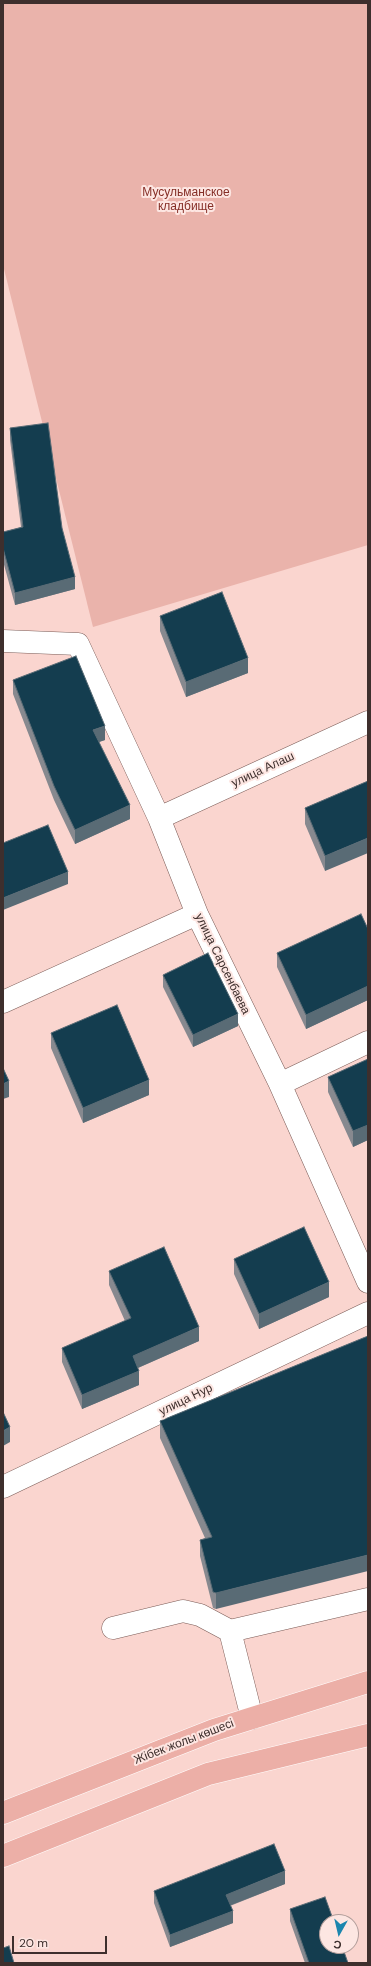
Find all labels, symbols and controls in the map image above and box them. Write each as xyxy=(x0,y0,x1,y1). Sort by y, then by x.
park label: Мусульманское кладбище xyxy=(142,186,230,214)
street label: улица Алаш xyxy=(229,749,297,791)
street label: улица Сарсенбаева xyxy=(191,911,253,1017)
street label: улица Нур xyxy=(157,1381,215,1419)
street label: Жібек жолы көшесі xyxy=(132,1716,236,1768)
north arrow xyxy=(319,1914,359,1954)
scale bar xyxy=(14,1928,109,1954)
text: 20 m xyxy=(19,1935,48,1951)
text: С xyxy=(333,1937,342,1952)

